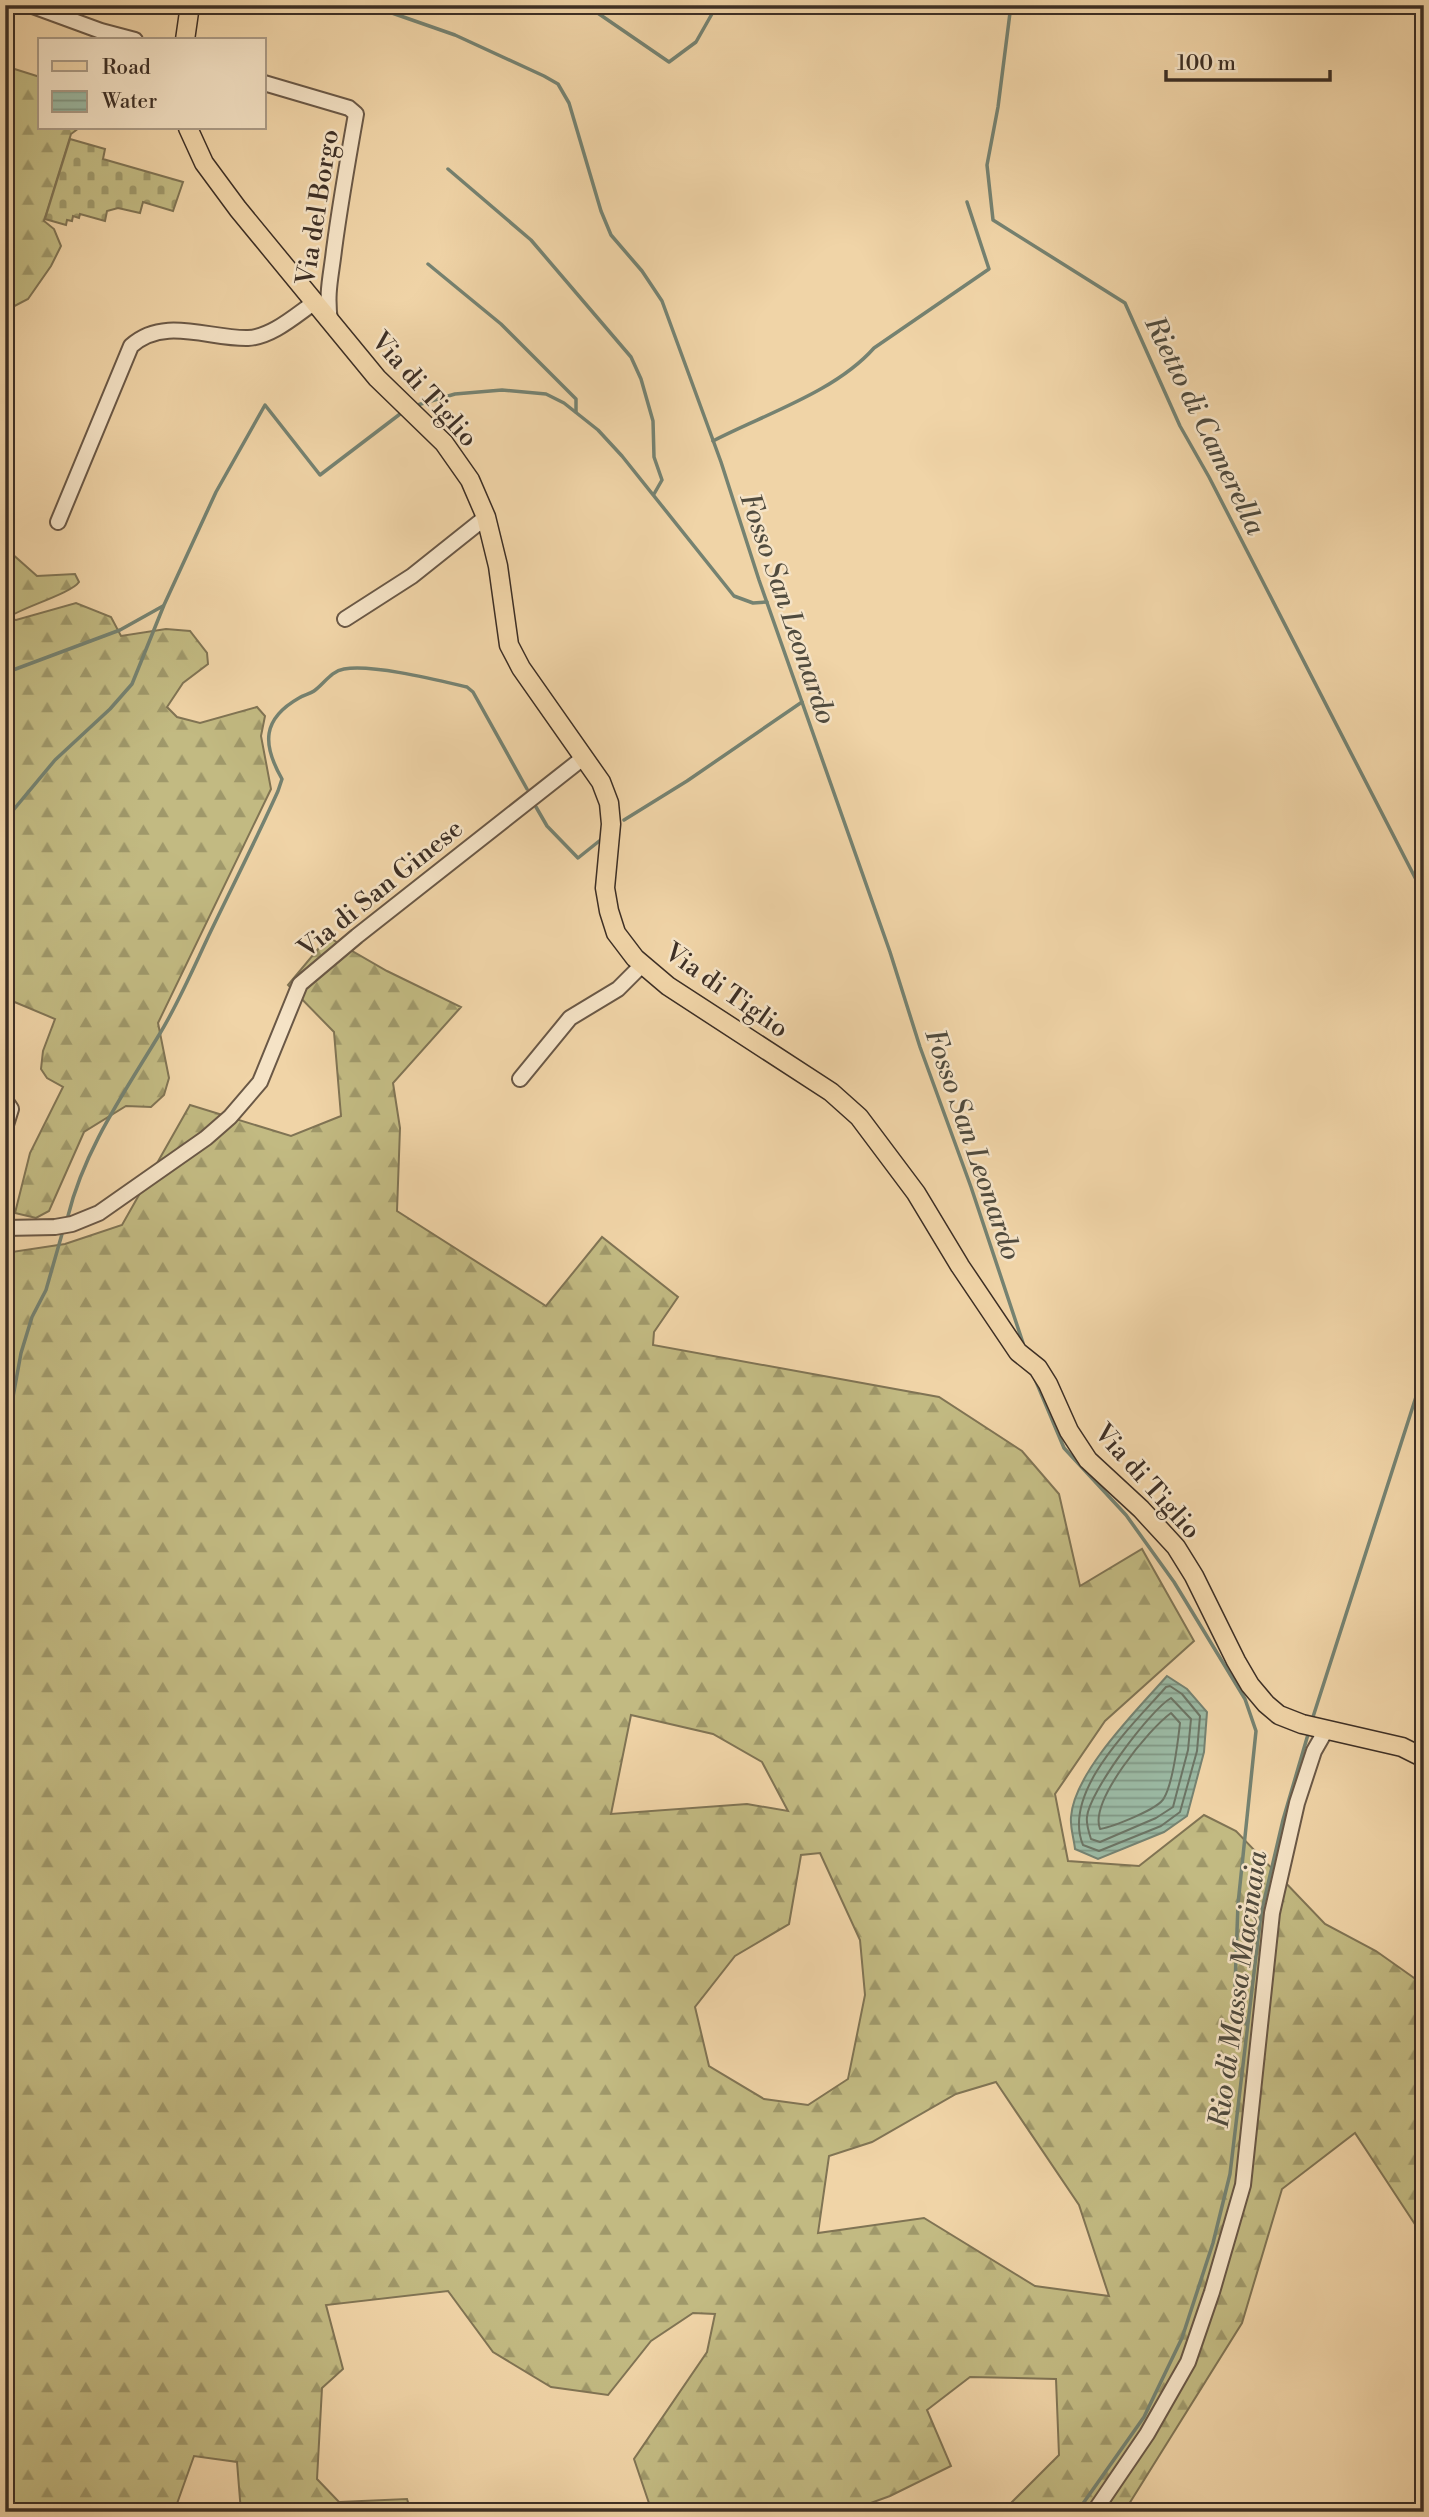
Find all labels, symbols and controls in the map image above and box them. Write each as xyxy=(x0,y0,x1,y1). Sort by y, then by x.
legend xyxy=(38,38,266,130)
scale bar xyxy=(1166,38,1331,82)
text: 100 m xyxy=(1177,51,1236,77)
text: Road xyxy=(102,55,151,81)
text: Water xyxy=(101,89,157,115)
street label: Via del Borgo xyxy=(290,127,346,288)
water label: Rietto di Camerella xyxy=(1136,310,1273,541)
street label: Via di Tiglio xyxy=(364,325,484,454)
water label: Fosso San Leonardo xyxy=(732,488,844,729)
street label: Via di San Ginese xyxy=(291,813,469,966)
street label: Via di Tiglio xyxy=(657,936,795,1045)
water label: Fosso San Leonardo xyxy=(917,1024,1029,1265)
street label: Via di Tiglio xyxy=(1087,1417,1207,1546)
water label: Rio di Massa Macinaia xyxy=(1202,1848,1275,2131)

